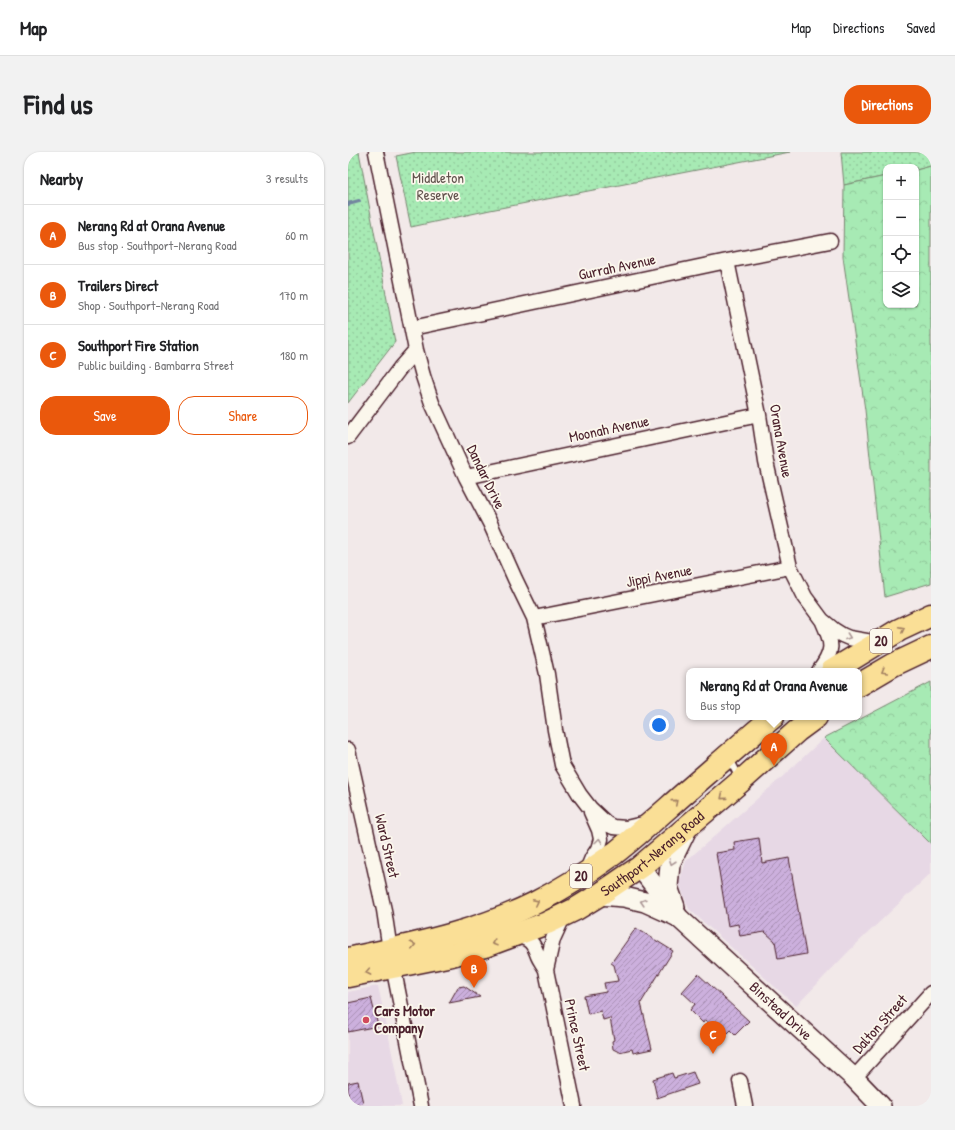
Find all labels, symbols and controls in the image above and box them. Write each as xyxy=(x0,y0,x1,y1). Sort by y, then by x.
text: Map xyxy=(20,15,47,41)
text: Map xyxy=(791,18,811,37)
text: Directions xyxy=(833,18,884,37)
text: Saved xyxy=(906,18,935,37)
text: Find us xyxy=(24,85,93,123)
button: Directions xyxy=(844,85,931,124)
map controls xyxy=(883,164,919,308)
button: + xyxy=(883,164,919,200)
text: Nearby xyxy=(40,167,83,190)
park label: Middleton Reserve xyxy=(412,167,464,205)
text: 3 results xyxy=(266,169,308,187)
button: − xyxy=(883,200,919,236)
text: Nerang Rd at Orana Avenue xyxy=(78,215,225,236)
text: A xyxy=(50,226,56,244)
text: 60 m xyxy=(285,226,308,244)
text: Bus stop · Southport-Nerang Road xyxy=(78,236,237,254)
button: locate xyxy=(883,236,919,272)
street label: Gurrah Avenue xyxy=(576,248,657,285)
button: layers xyxy=(883,272,919,308)
text: Trailers Direct xyxy=(78,275,158,296)
text: B xyxy=(50,286,56,304)
text: 170 m xyxy=(279,286,308,304)
text: Shop · Southport-Nerang Road xyxy=(78,296,219,314)
text: Southport Fire Station xyxy=(78,335,199,356)
text: C xyxy=(49,346,57,364)
text: 180 m xyxy=(280,346,308,364)
text: Public building · Bambarra Street xyxy=(78,356,234,374)
button: Save xyxy=(40,396,170,435)
button: Share xyxy=(178,396,308,435)
street label: Orana Avenue xyxy=(765,403,798,479)
street label: Moonah Avenue xyxy=(567,410,651,447)
street label: Dandar Drive xyxy=(462,441,511,512)
street label: Jippi Avenue xyxy=(624,559,694,592)
one-way arrow xyxy=(897,626,905,634)
road number: 20 xyxy=(870,629,892,653)
one-way arrow xyxy=(844,632,851,641)
one-way arrow xyxy=(881,666,888,674)
popup xyxy=(686,668,862,720)
text: Nerang Rd at Orana Avenue xyxy=(700,675,848,696)
text: Bus stop xyxy=(700,696,740,714)
your location xyxy=(649,715,669,735)
pin: A xyxy=(761,733,787,766)
one-way arrow xyxy=(720,792,727,799)
one-way arrow xyxy=(670,799,678,806)
street label: Southport-Nerang Road xyxy=(596,806,709,901)
street label: Ward Street xyxy=(370,812,405,881)
one-way arrow xyxy=(594,837,603,844)
one-way arrow xyxy=(668,858,677,865)
road number: 20 xyxy=(570,864,592,888)
one-way arrow xyxy=(640,898,647,907)
one-way arrow xyxy=(532,899,539,907)
one-way arrow xyxy=(491,938,498,946)
one-way arrow xyxy=(410,941,417,949)
pin: B xyxy=(461,955,487,988)
one-way arrow xyxy=(365,967,371,975)
street label: Binstead Drive xyxy=(745,976,817,1045)
street label: Dalton Street xyxy=(847,989,913,1058)
street label: Prince Street xyxy=(560,997,596,1074)
place label: Cars Motor Company xyxy=(374,1000,435,1039)
marker: Cars Motor Company xyxy=(361,1015,371,1025)
pin: C xyxy=(700,1021,726,1054)

